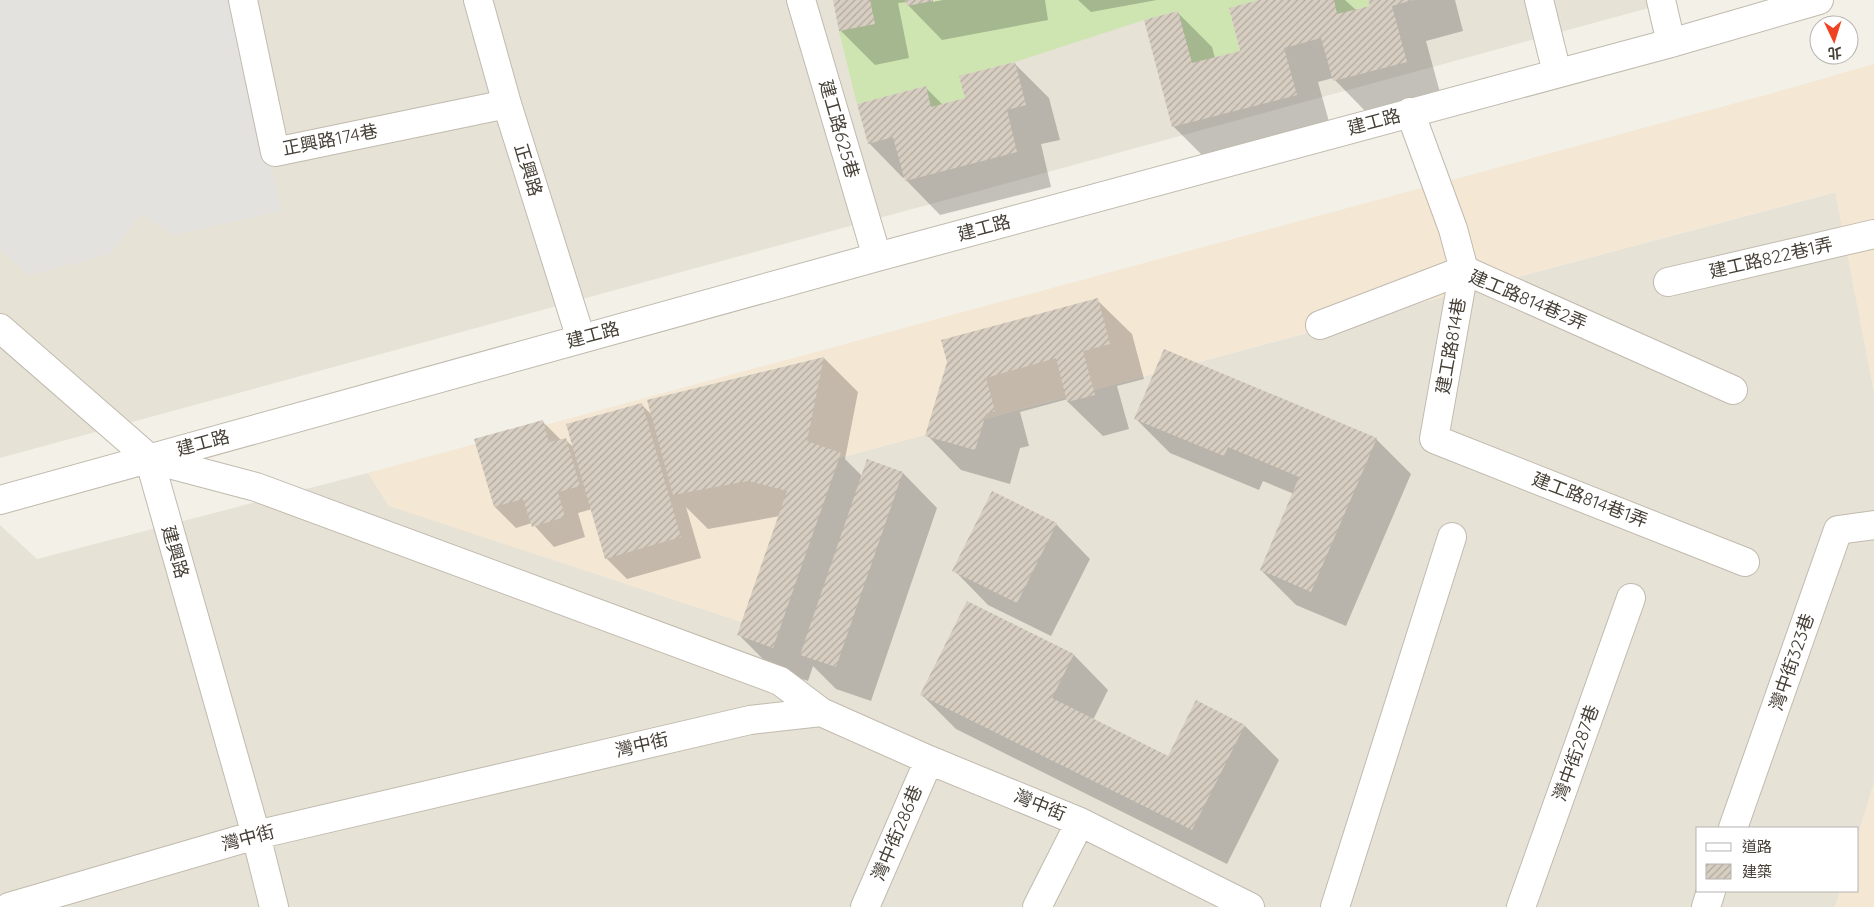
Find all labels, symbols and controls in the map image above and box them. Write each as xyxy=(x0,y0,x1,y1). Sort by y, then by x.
north arrow xyxy=(1809,15,1859,65)
text: 北 xyxy=(1827,44,1843,62)
street label: 建工路625巷 xyxy=(814,77,865,181)
street label: 建工路 xyxy=(1345,103,1403,140)
street label: 正興路174巷 xyxy=(280,119,380,160)
street label: 正興路 xyxy=(510,141,547,199)
street label: 建工路 xyxy=(955,209,1013,246)
street label: 建工路822巷1弄 xyxy=(1707,232,1835,283)
street label: 建工路814巷2弄 xyxy=(1466,264,1590,335)
street label: 建工路814巷 xyxy=(1431,296,1470,396)
street label: 建工路 xyxy=(564,316,622,353)
street label: 建工路 xyxy=(174,424,232,461)
street label: 建工路814巷1弄 xyxy=(1529,467,1651,532)
street label: 建興路 xyxy=(157,523,194,581)
street label: 灣中街323巷 xyxy=(1764,610,1819,713)
street label: 灣中街287巷 xyxy=(1548,702,1604,804)
street label: 灣中街 xyxy=(613,727,671,762)
street label: 灣中街286巷 xyxy=(866,782,927,884)
street label: 灣中街 xyxy=(1011,784,1070,825)
street label: 灣中街 xyxy=(219,819,277,856)
legend xyxy=(1696,827,1859,892)
text: 道路 xyxy=(1742,837,1772,856)
text: 建築 xyxy=(1742,862,1772,881)

